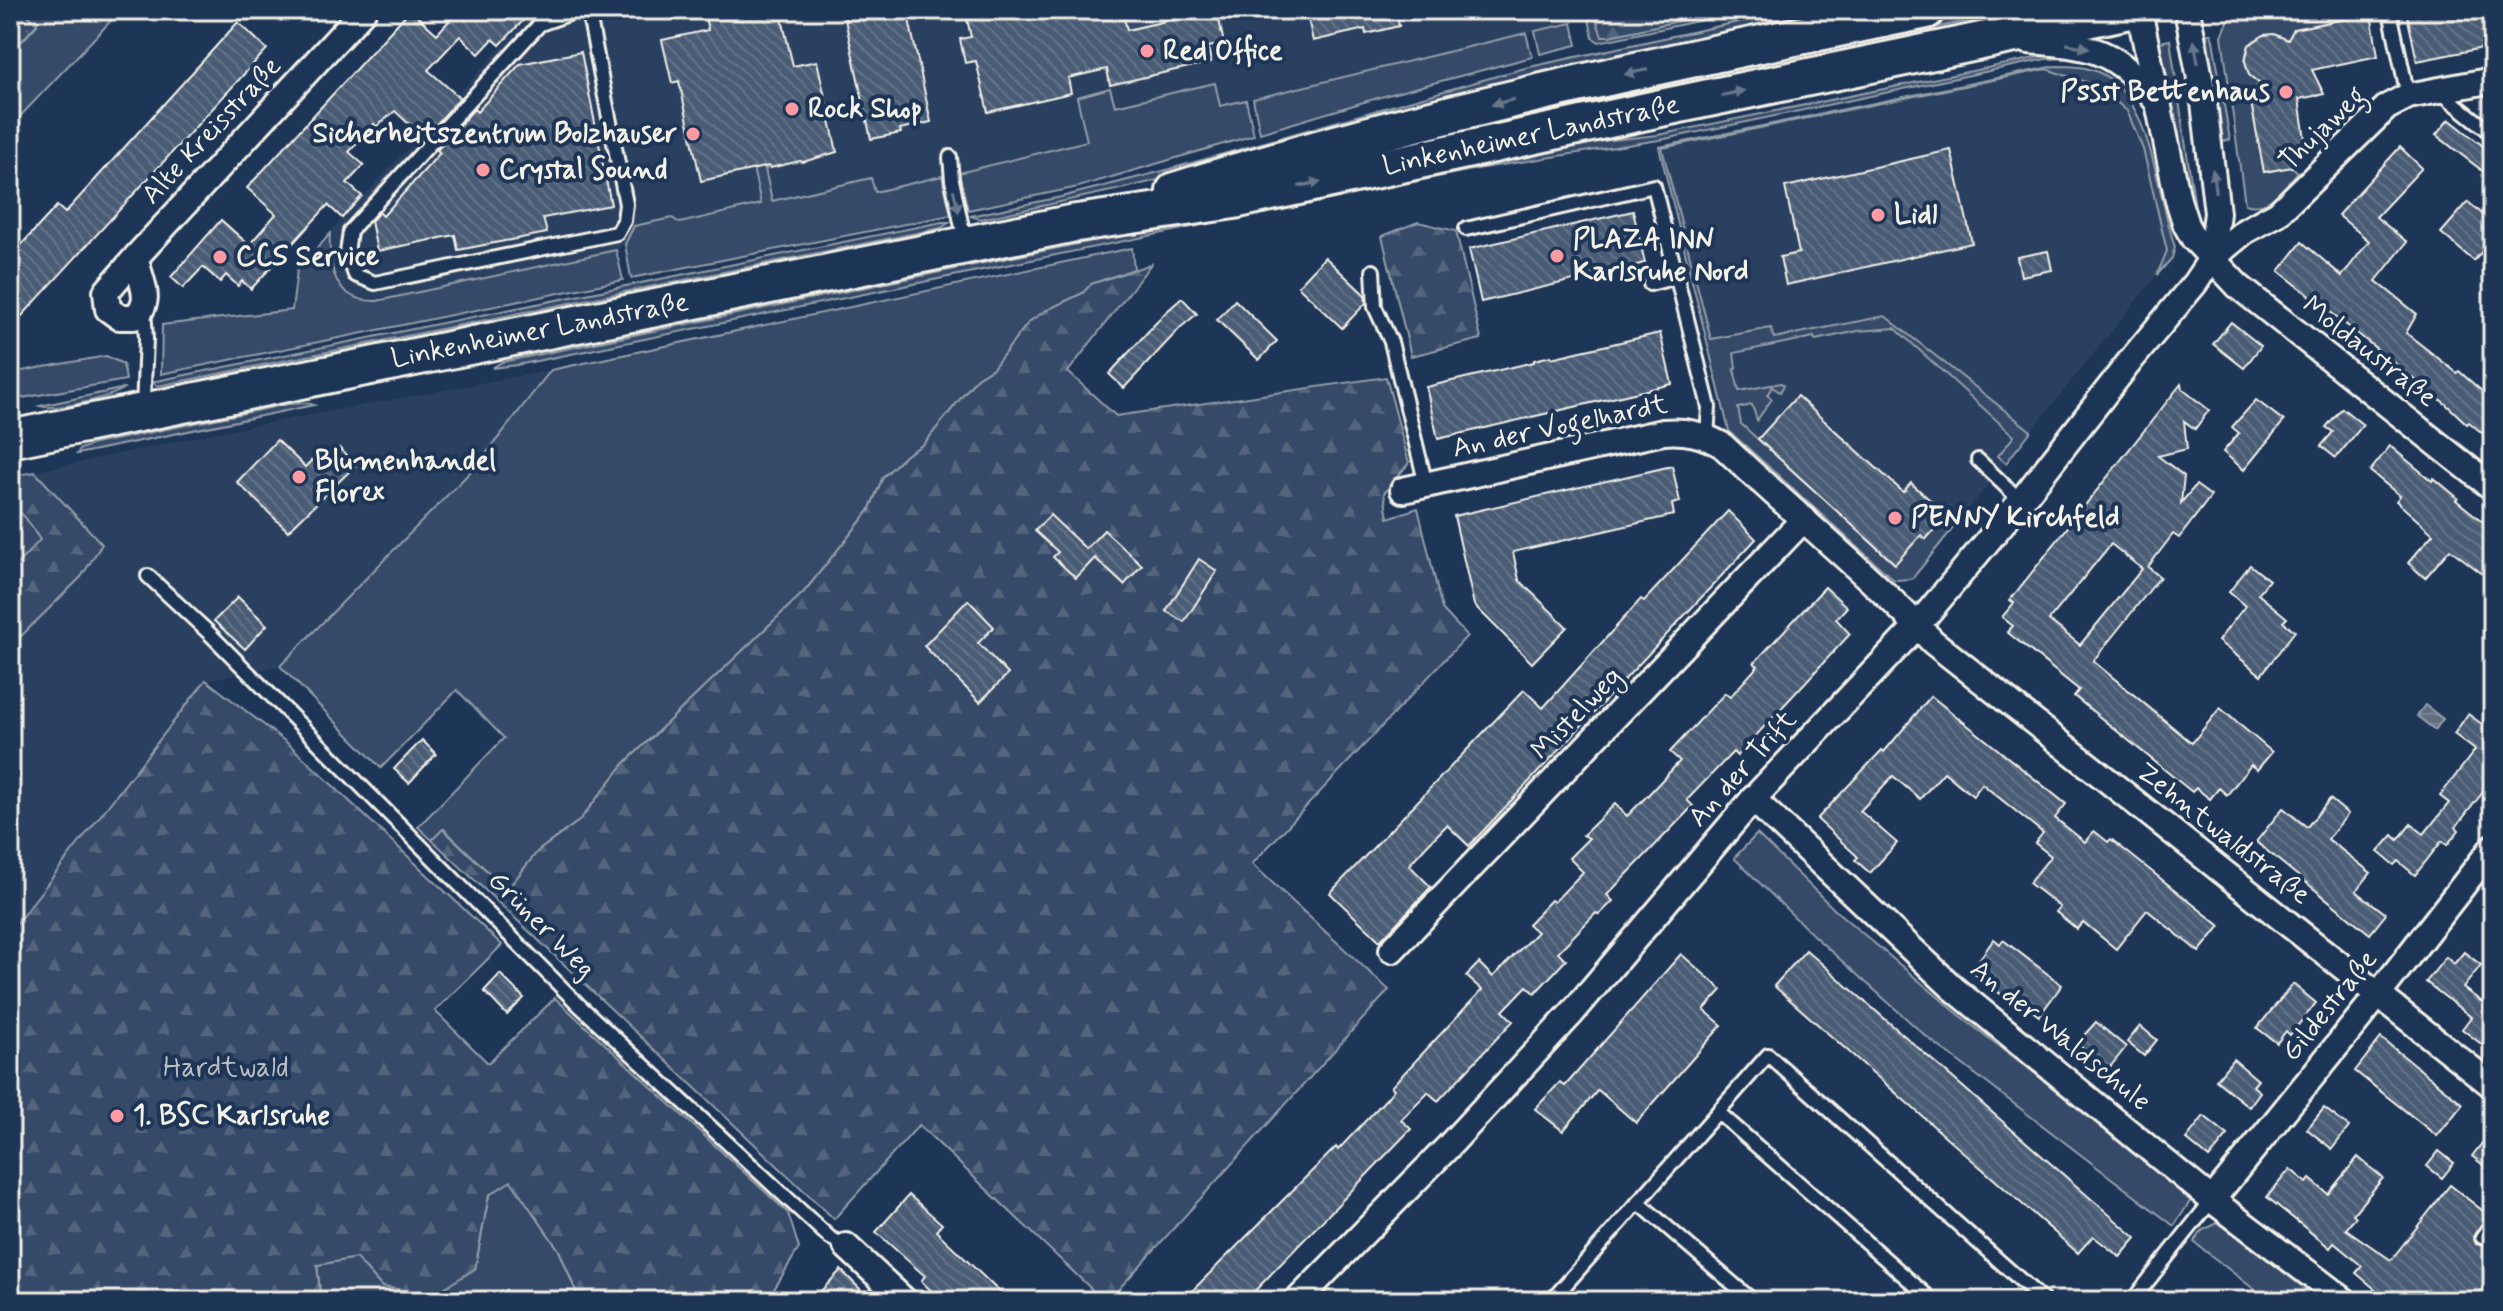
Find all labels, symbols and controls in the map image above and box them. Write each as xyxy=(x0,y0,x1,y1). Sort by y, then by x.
place label: Red Office xyxy=(1163,33,1283,70)
one-way arrow xyxy=(2189,39,2201,64)
one-way arrow xyxy=(2066,40,2091,53)
marker: Red Office xyxy=(1138,42,1156,60)
street label: Alte Kreisstraße xyxy=(134,49,290,213)
one-way arrow xyxy=(1624,66,1649,79)
place label: Pssst Bettenhaus xyxy=(2061,74,2270,111)
street label: Thujaweg xyxy=(2271,78,2377,182)
marker: Pssst Bettenhaus xyxy=(2277,83,2295,101)
street label: Linkenheimer Landstraße xyxy=(1379,86,1683,186)
one-way arrow xyxy=(1720,86,1745,99)
place label: Rock Shop xyxy=(808,91,922,128)
one-way arrow xyxy=(1491,97,1516,109)
marker: Rock Shop xyxy=(783,100,801,118)
place label: Sicherheitszentrum Bolzhauser xyxy=(313,116,677,153)
marker: Sicherheitszentrum Bolzhauser xyxy=(684,125,702,143)
place label: Crystal Sound xyxy=(499,152,668,189)
marker: Crystal Sound xyxy=(474,161,492,179)
one-way arrow xyxy=(2207,168,2220,193)
one-way arrow xyxy=(1298,177,1323,190)
one-way arrow xyxy=(950,189,963,214)
place label: Lidl xyxy=(1894,197,1938,234)
marker: Lidl xyxy=(1869,206,1887,224)
place label: PLAZA INN Karlsruhe Nord xyxy=(1573,222,1749,291)
place label: CCS Service xyxy=(236,239,379,276)
marker: PLAZA INN Karlsruhe Nord xyxy=(1548,247,1566,265)
marker: CCS Service xyxy=(211,248,229,266)
street label: Linkenheimer Landstraße xyxy=(388,284,692,378)
street label: Moldaustraße xyxy=(2294,288,2444,416)
street label: An der Vogelhardt xyxy=(1449,386,1672,471)
place label: Blumenhandel Florex xyxy=(315,443,496,512)
marker: Blumenhandel Florex xyxy=(290,468,308,486)
place label: PENNY Kirchfeld xyxy=(1911,500,2120,537)
marker: PENNY Kirchfeld xyxy=(1886,509,1904,527)
street label: Mistelweg xyxy=(1523,659,1632,770)
street label: An der Trift xyxy=(1681,702,1806,835)
street label: Zehntwaldstraße xyxy=(2128,754,2318,914)
street label: Grüner Weg xyxy=(479,863,603,987)
street label: Gildestraße xyxy=(2274,942,2386,1070)
street label: An der Waldschule xyxy=(1962,952,2158,1120)
park label: Hardtwald xyxy=(163,1050,289,1087)
place label: 1. BSC Karlsruhe xyxy=(133,1098,330,1135)
marker: 1. BSC Karlsruhe xyxy=(108,1107,126,1125)

